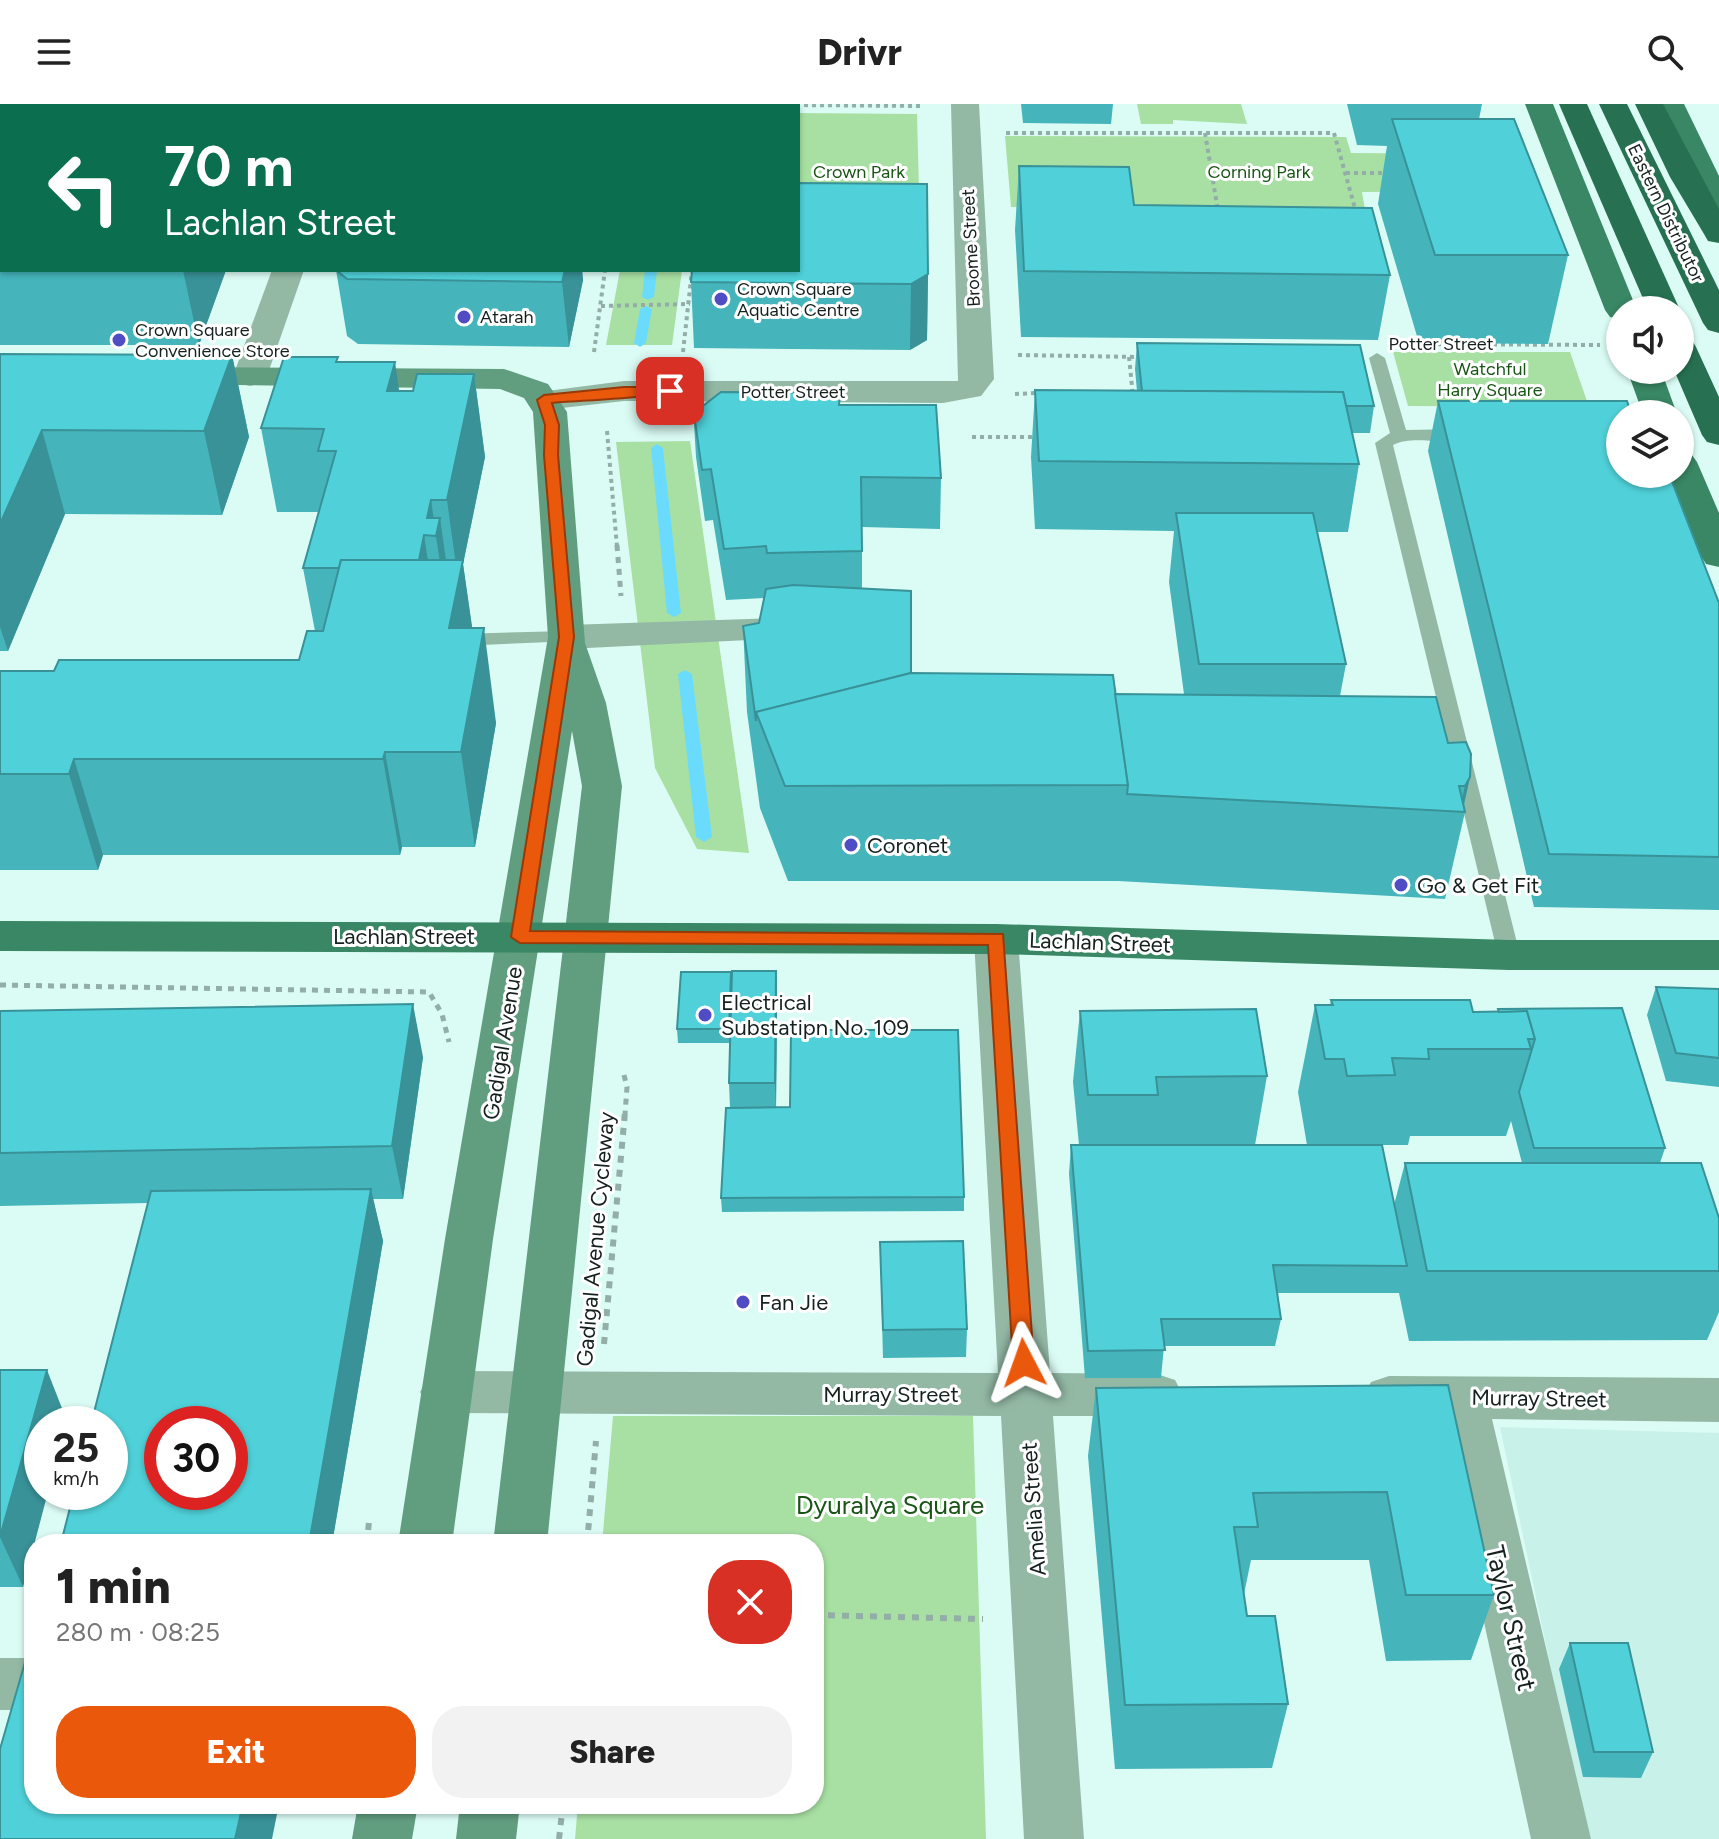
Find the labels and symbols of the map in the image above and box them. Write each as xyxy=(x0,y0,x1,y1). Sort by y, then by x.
street label: Eastern Distributor xyxy=(1623,140,1709,286)
park label: Crown Park xyxy=(813,161,905,183)
park label: Corning Park xyxy=(1207,161,1311,183)
street label: Broome Street xyxy=(957,188,985,307)
place label: Crown Square Aquatic Centre xyxy=(737,278,860,321)
marker: Crown Square Aquatic Centre xyxy=(712,290,730,308)
place label: Atarah xyxy=(480,306,533,328)
marker: Atarah xyxy=(455,308,473,326)
place label: Crown Square Convenience Store xyxy=(135,319,290,362)
marker: Crown Square Convenience Store xyxy=(110,331,128,349)
street label: Potter Street xyxy=(1388,333,1494,355)
pin xyxy=(636,357,704,425)
park label: Watchful Harry Square xyxy=(1437,358,1543,401)
street label: Potter Street xyxy=(740,381,846,403)
place label: Coronet xyxy=(867,832,948,859)
marker: Coronet xyxy=(842,836,860,854)
place label: Go & Get Fit xyxy=(1417,872,1539,899)
marker: Go & Get Fit xyxy=(1392,876,1410,894)
street label: Lachlan Street xyxy=(333,923,475,950)
street label: Lachlan Street xyxy=(1028,927,1172,958)
street label: Gadigal Avenue xyxy=(477,965,528,1122)
place label: Electrical Substatipn No. 109 xyxy=(721,989,909,1041)
marker: Electrical Substatipn No. 109 xyxy=(696,1006,714,1024)
street label: Gadigal Avenue Cycleway xyxy=(571,1110,620,1367)
place label: Fan Jie xyxy=(759,1289,828,1316)
marker: Fan Jie xyxy=(734,1293,752,1311)
position arrow xyxy=(982,1321,1066,1405)
street label: Murray Street xyxy=(823,1381,959,1408)
street label: Murray Street xyxy=(1471,1384,1607,1413)
speed limit sign: 30 xyxy=(144,1406,248,1510)
street label: Amelia Street xyxy=(1015,1441,1052,1577)
park label: Dyuralya Square xyxy=(796,1489,984,1521)
street label: Taylor Street xyxy=(1479,1542,1543,1694)

